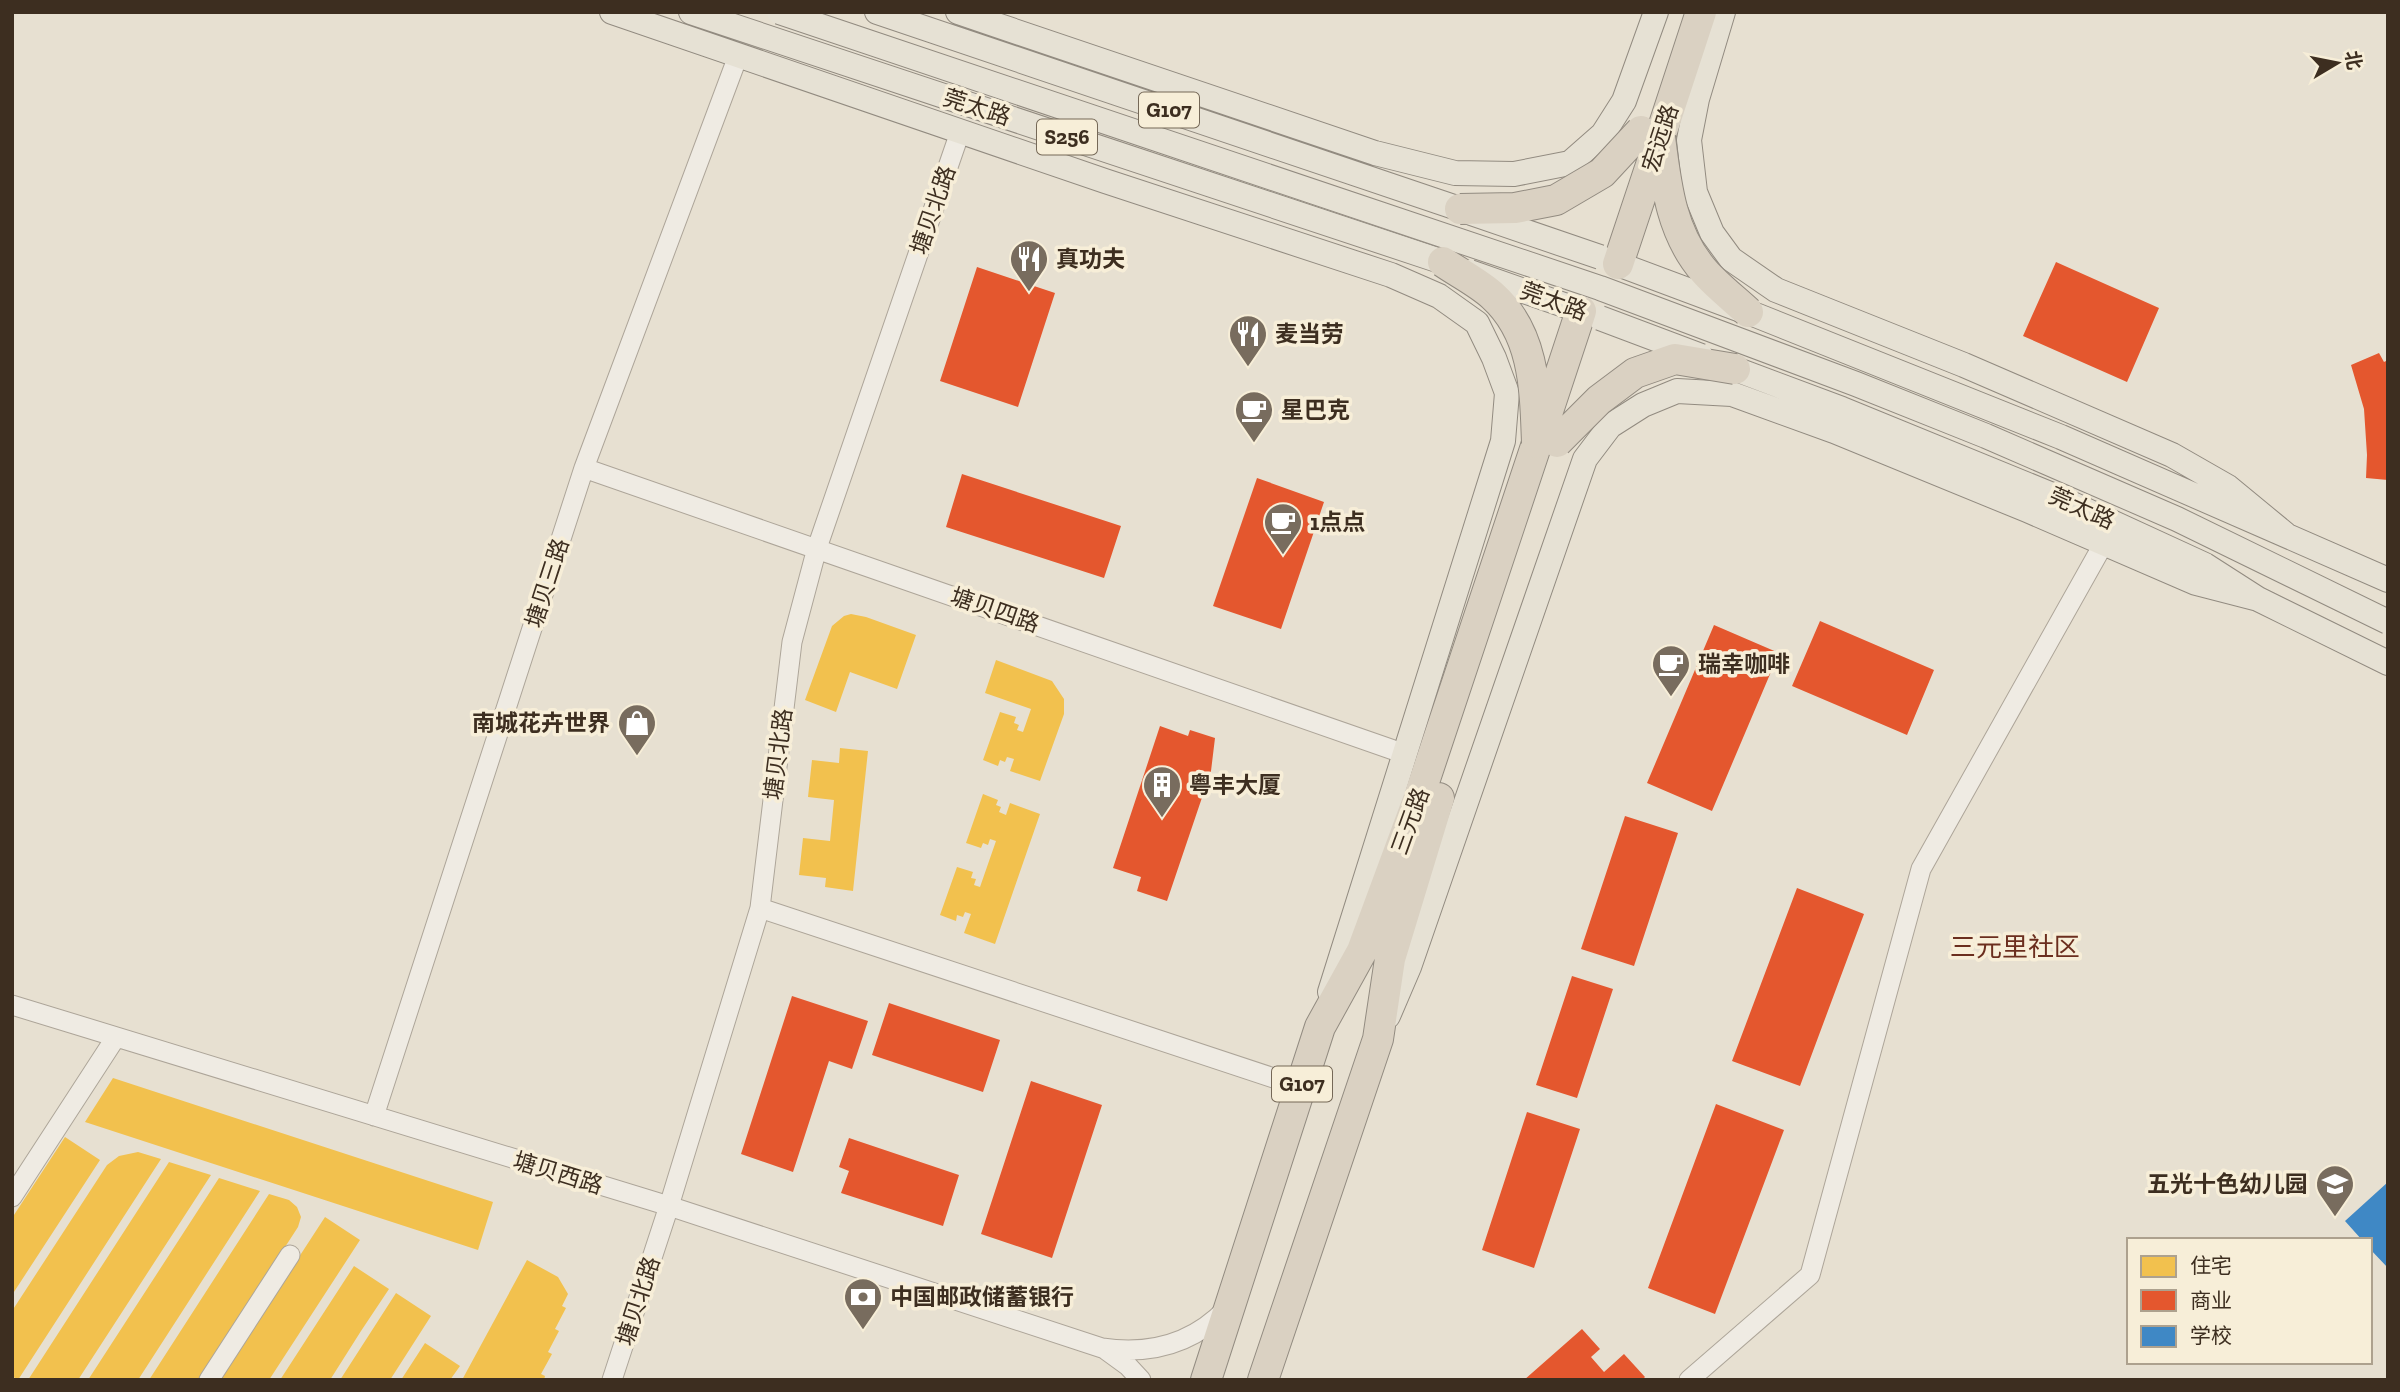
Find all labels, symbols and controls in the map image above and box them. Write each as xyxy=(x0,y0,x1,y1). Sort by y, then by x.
north arrow xyxy=(2302,28,2372,98)
text: 北 xyxy=(2340,49,2366,71)
street label: 莞太路 xyxy=(940,83,1014,131)
road number: G107 xyxy=(1139,92,1199,128)
street label: 宏远路 xyxy=(1636,101,1684,175)
road number: S256 xyxy=(1037,120,1097,154)
street label: 塘贝北路 xyxy=(905,162,961,258)
restaurant icon: 真功夫 xyxy=(1008,238,1050,293)
place label: 真功夫 xyxy=(1056,245,1125,273)
street label: 莞太路 xyxy=(1517,276,1591,326)
restaurant icon: 麦当劳 xyxy=(1227,313,1269,368)
place label: 麦当劳 xyxy=(1275,320,1344,348)
cafe icon: 星巴克 xyxy=(1233,389,1275,444)
place label: 星巴克 xyxy=(1281,396,1350,424)
street label: 莞太路 xyxy=(2045,481,2119,535)
cafe icon: 1点点 xyxy=(1262,501,1304,556)
place label: 1点点 xyxy=(1310,508,1365,536)
street label: 塘贝三路 xyxy=(519,535,575,631)
street label: 塘贝四路 xyxy=(947,582,1043,638)
cafe icon: 瑞幸咖啡 xyxy=(1650,643,1692,698)
place label: 瑞幸咖啡 xyxy=(1698,650,1790,678)
shop icon: 南城花卉世界 xyxy=(616,702,658,757)
street label: 塘贝北路 xyxy=(758,707,798,801)
place label: 南城花卉世界 xyxy=(472,709,610,737)
building icon: 粤丰大厦 xyxy=(1141,764,1183,819)
place label: 粤丰大厦 xyxy=(1189,771,1281,799)
street label: 三元路 xyxy=(1385,784,1435,858)
district label: 三元里社区 xyxy=(1950,931,2080,963)
road number: G107 xyxy=(1272,1066,1332,1102)
street label: 塘贝西路 xyxy=(510,1146,606,1200)
school or university icon: 五光十色幼儿园 xyxy=(2314,1163,2356,1218)
place label: 五光十色幼儿园 xyxy=(2147,1170,2308,1198)
legend xyxy=(2127,1238,2372,1364)
street label: 塘贝北路 xyxy=(610,1253,666,1349)
text: 住宅 xyxy=(2190,1253,2232,1278)
bank icon: 中国邮政储蓄银行 xyxy=(842,1276,884,1331)
place label: 中国邮政储蓄银行 xyxy=(890,1283,1074,1311)
text: 商业 xyxy=(2190,1288,2232,1313)
text: 学校 xyxy=(2190,1323,2232,1348)

